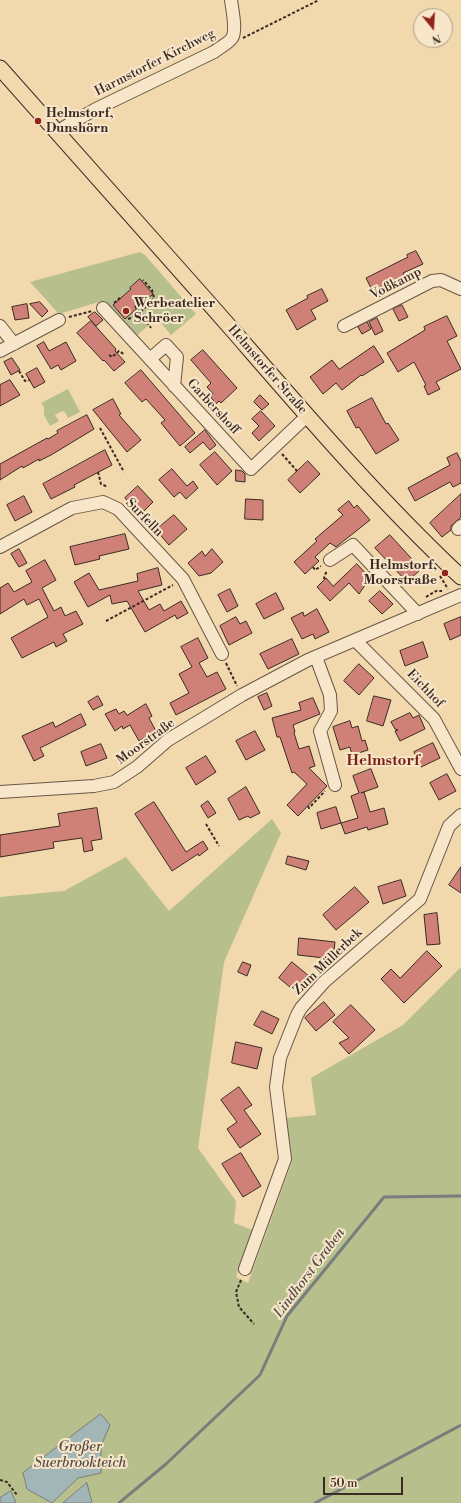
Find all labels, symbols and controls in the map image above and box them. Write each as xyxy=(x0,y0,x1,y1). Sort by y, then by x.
north arrow xyxy=(413,8,453,48)
street label: Harmstorfer Kirchweg xyxy=(92,26,218,100)
text: N xyxy=(430,30,443,46)
place label: Helmstorf, Dunshörn xyxy=(46,106,113,137)
marker: Helmstorf, Dunshörn xyxy=(33,116,43,126)
street label: Voßkamp xyxy=(368,264,424,304)
place label: Werbeatelier Schröer xyxy=(134,296,215,327)
marker: Werbeatelier Schröer xyxy=(121,306,131,316)
street label: Helmstorfer Straße xyxy=(224,322,310,418)
street label: Garbershoff xyxy=(183,376,243,438)
street label: Surfelln xyxy=(122,496,166,540)
place label: Helmstorf, Moorstraße xyxy=(364,558,437,589)
marker: Helmstorf, Moorstraße xyxy=(440,568,450,578)
street label: Eichhof xyxy=(403,667,447,711)
street label: Moorstraße xyxy=(114,716,178,768)
district label: Helmstorf xyxy=(347,752,419,770)
street label: Zum Müllerbek xyxy=(290,925,366,999)
water label: Lindhorst Graben xyxy=(271,1225,349,1321)
water label: Großer Suerbrookteich xyxy=(34,1440,126,1472)
scale bar xyxy=(325,1469,405,1495)
text: 50 m xyxy=(330,1476,358,1491)

